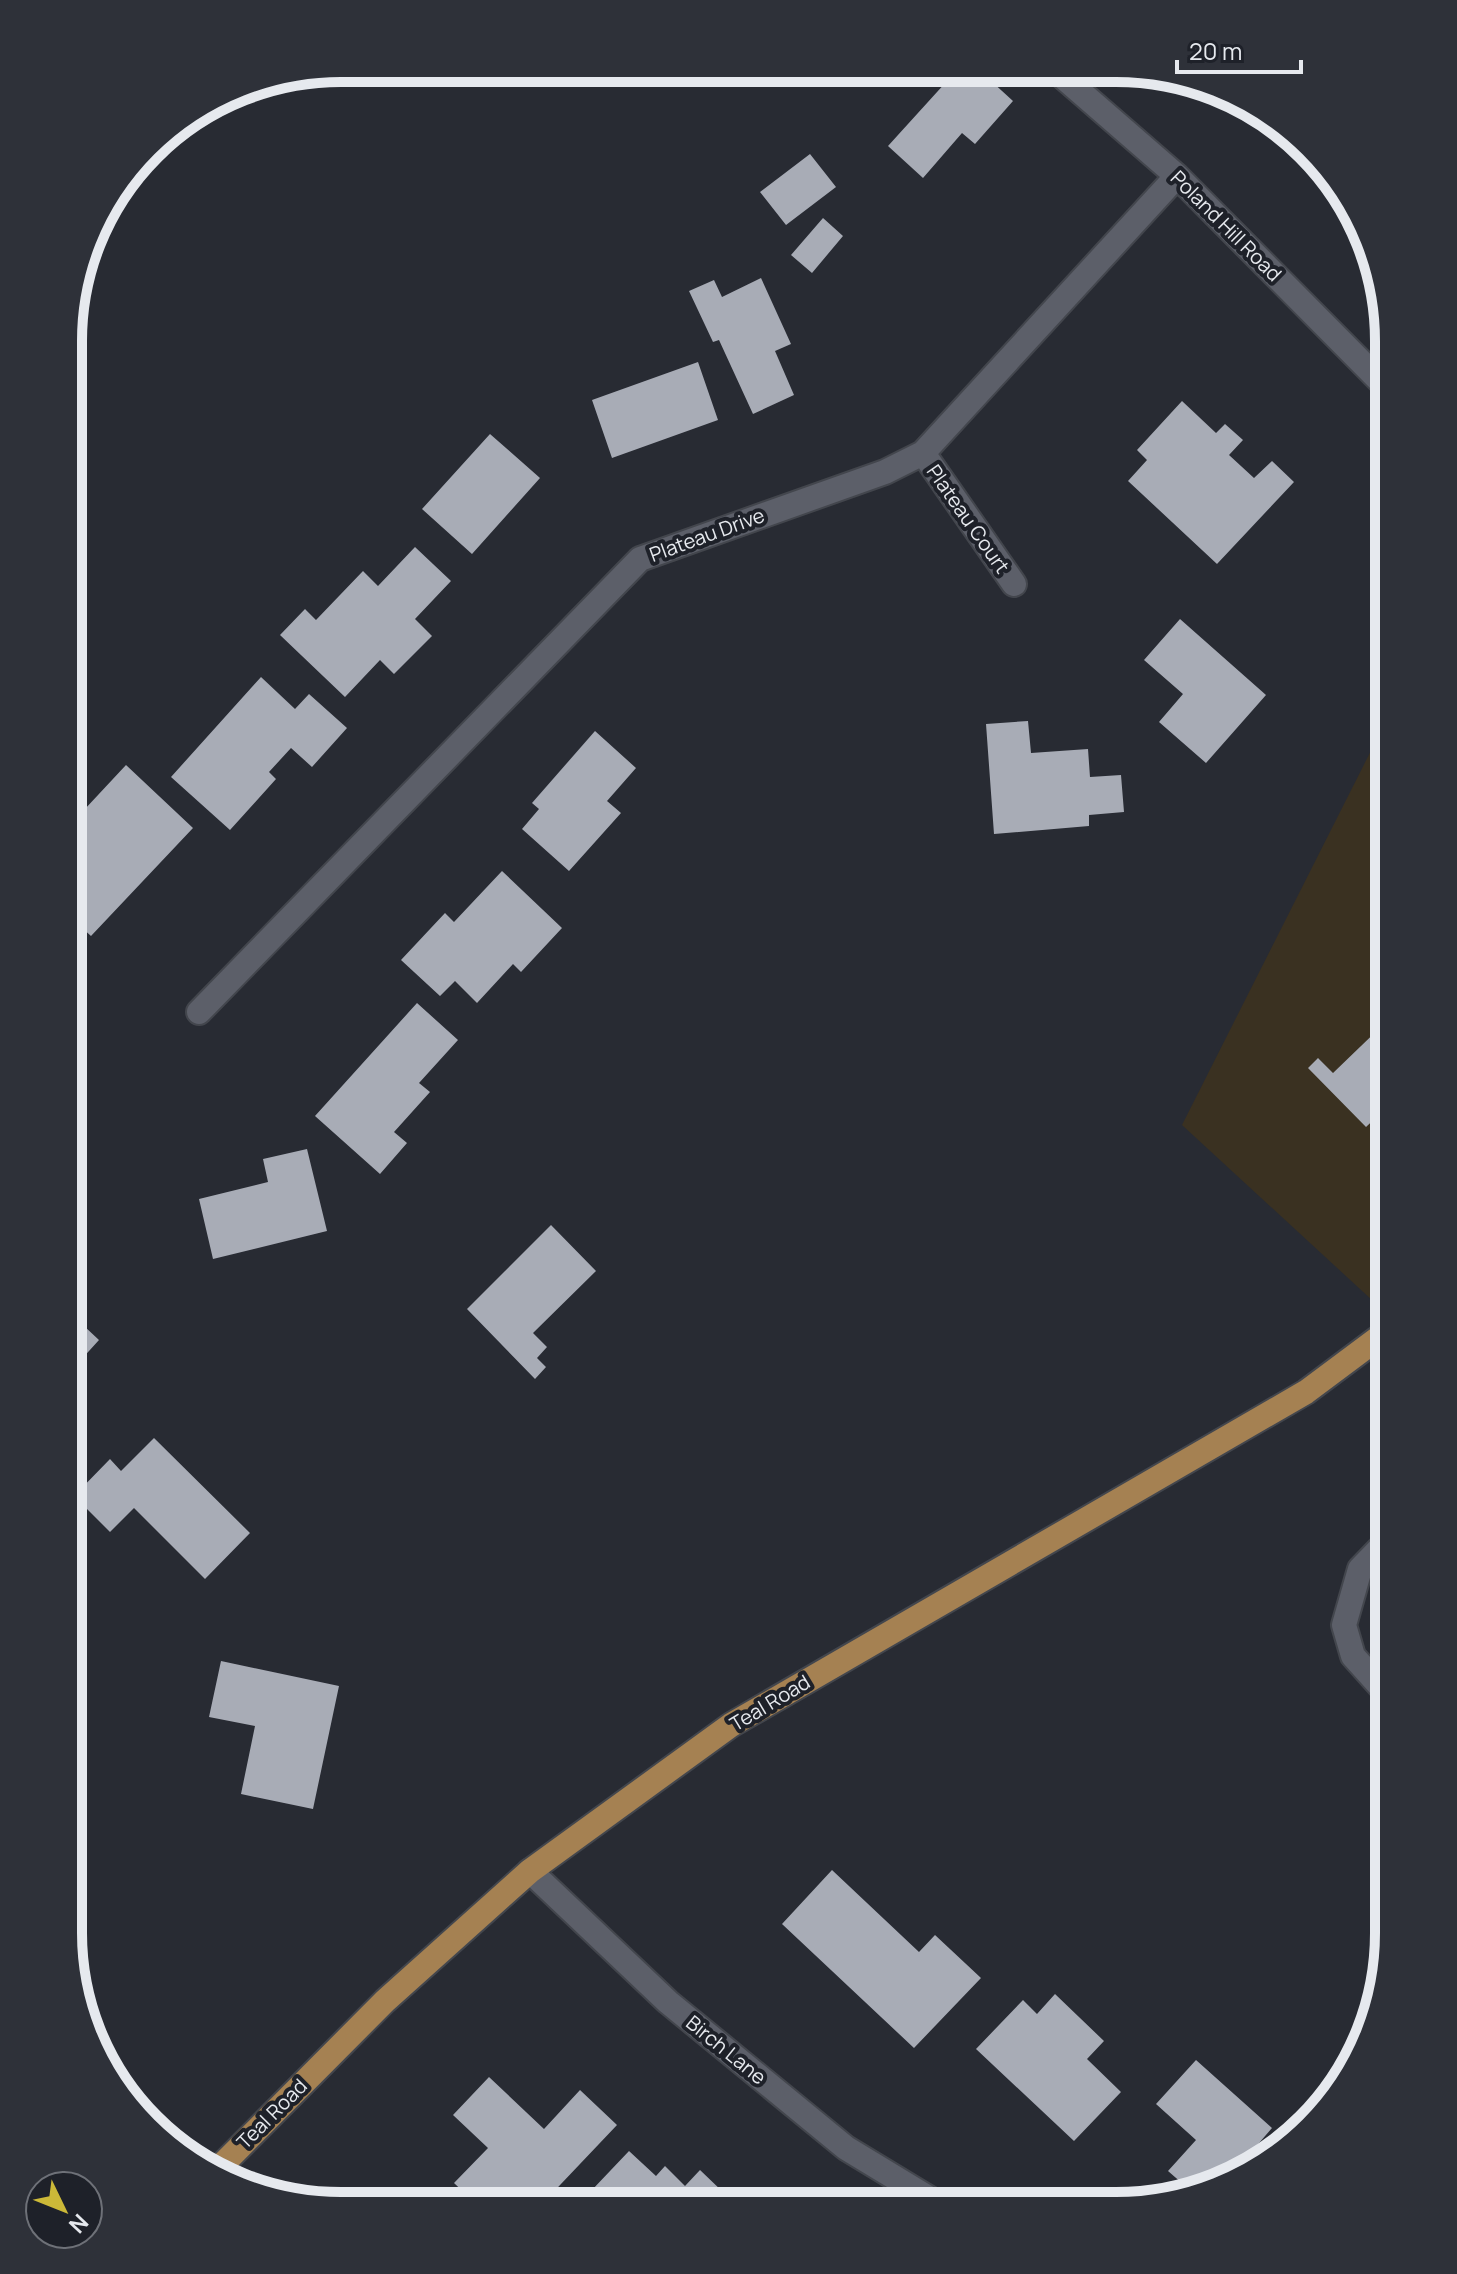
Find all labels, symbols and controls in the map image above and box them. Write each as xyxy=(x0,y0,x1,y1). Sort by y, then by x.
scale bar xyxy=(1177,24,1301,74)
text: 20 m xyxy=(1189,34,1242,67)
street label: Poland Hill Road xyxy=(1165,164,1288,287)
street label: Plateau Court xyxy=(921,459,1016,579)
street label: Plateau Drive xyxy=(645,501,768,568)
street label: Teal Road xyxy=(725,1668,815,1737)
street label: Birch Lane xyxy=(681,2009,772,2090)
street label: Teal Road xyxy=(231,2073,313,2155)
north arrow xyxy=(24,2170,104,2250)
text: N xyxy=(62,2208,95,2240)

